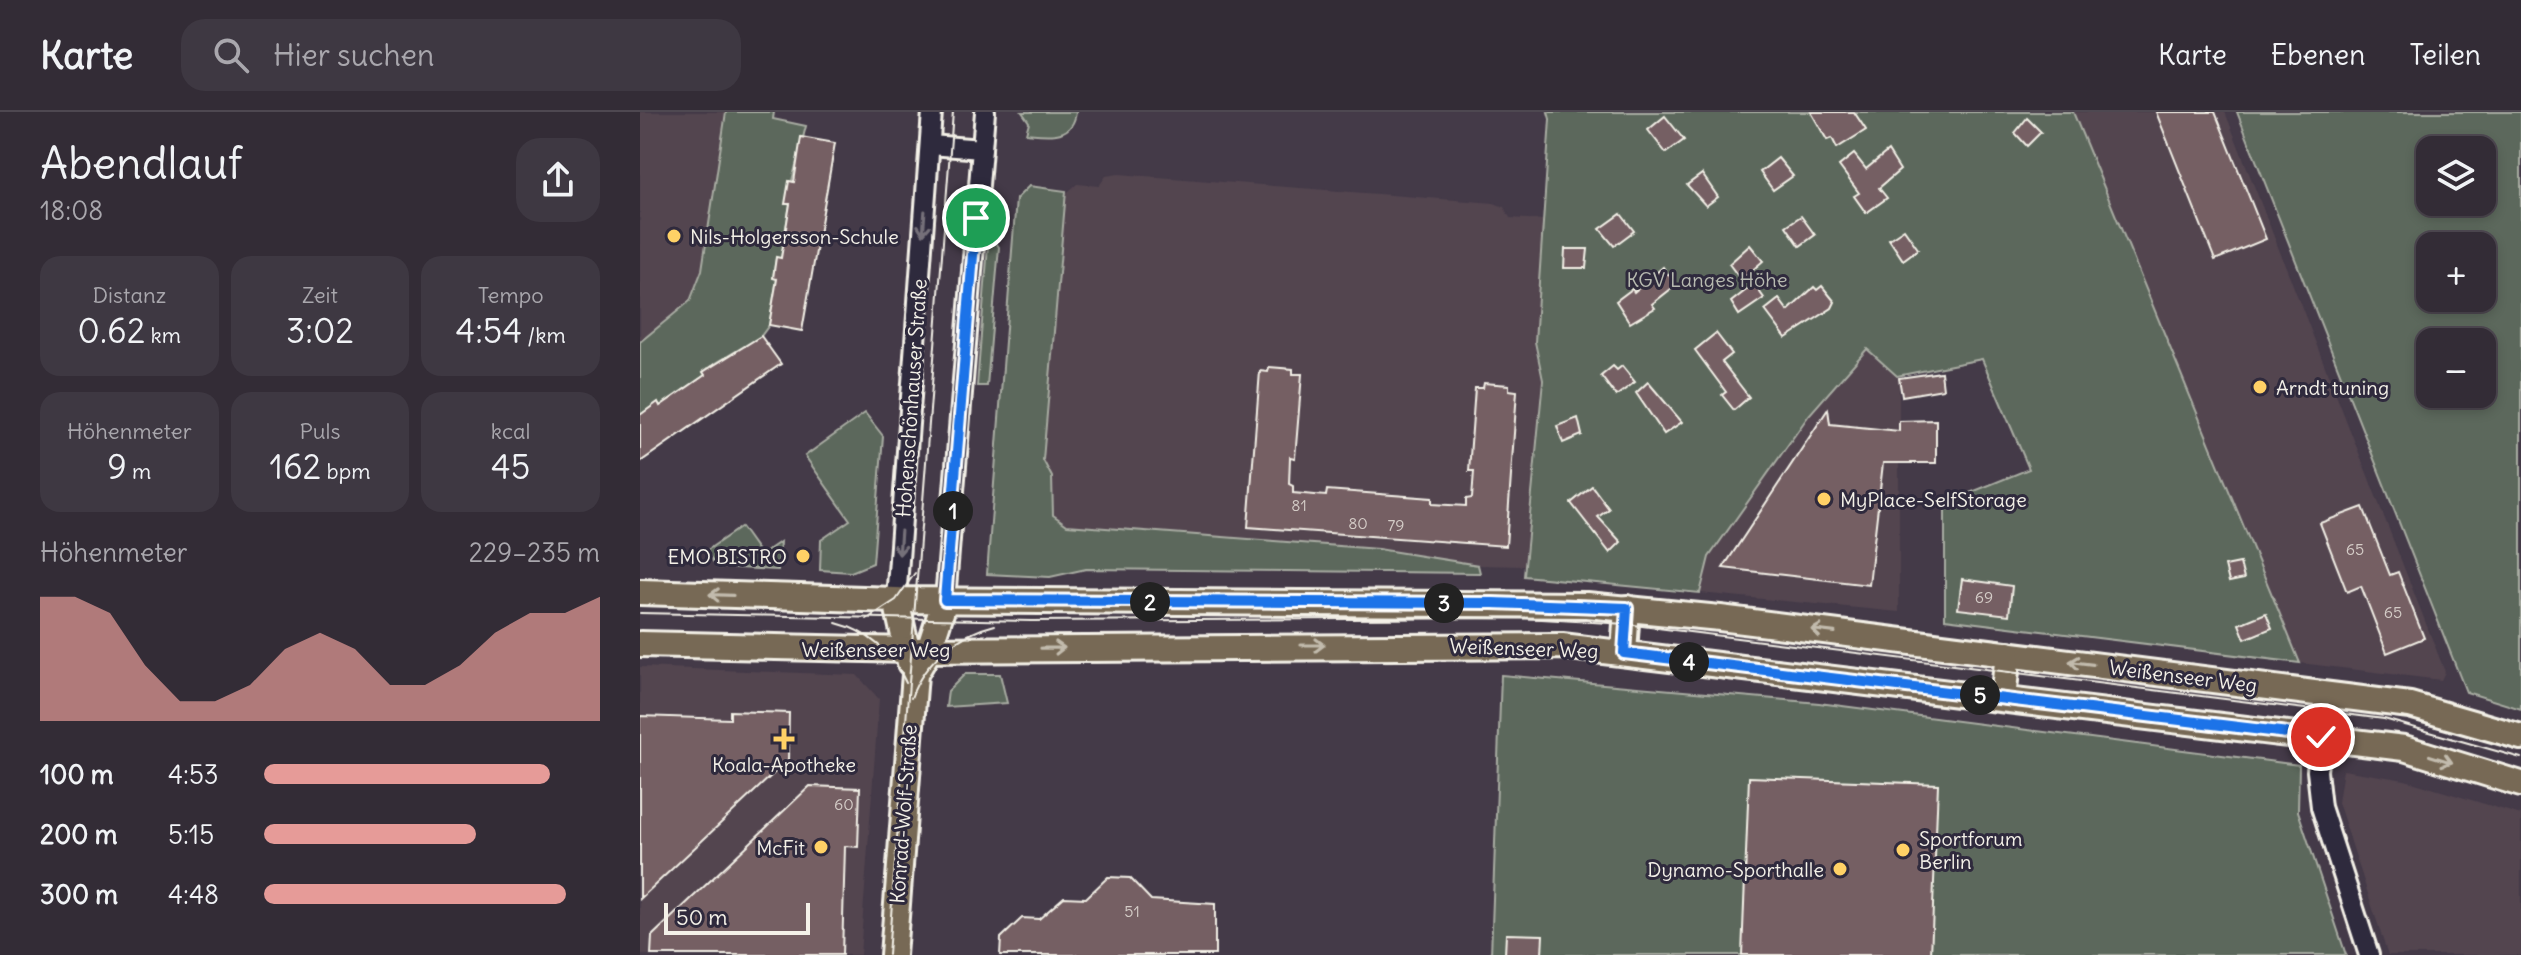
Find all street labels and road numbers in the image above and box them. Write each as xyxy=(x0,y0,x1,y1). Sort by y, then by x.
street label: Hohenschönhauser Straße xyxy=(890,278,932,518)
street label: Weißenseer Weg xyxy=(1449,633,1599,663)
street label: Weißenseer Weg xyxy=(802,637,950,662)
street label: Weißenseer Weg xyxy=(2108,655,2258,697)
street label: Konrad-Wolf-Straße xyxy=(884,724,922,904)

